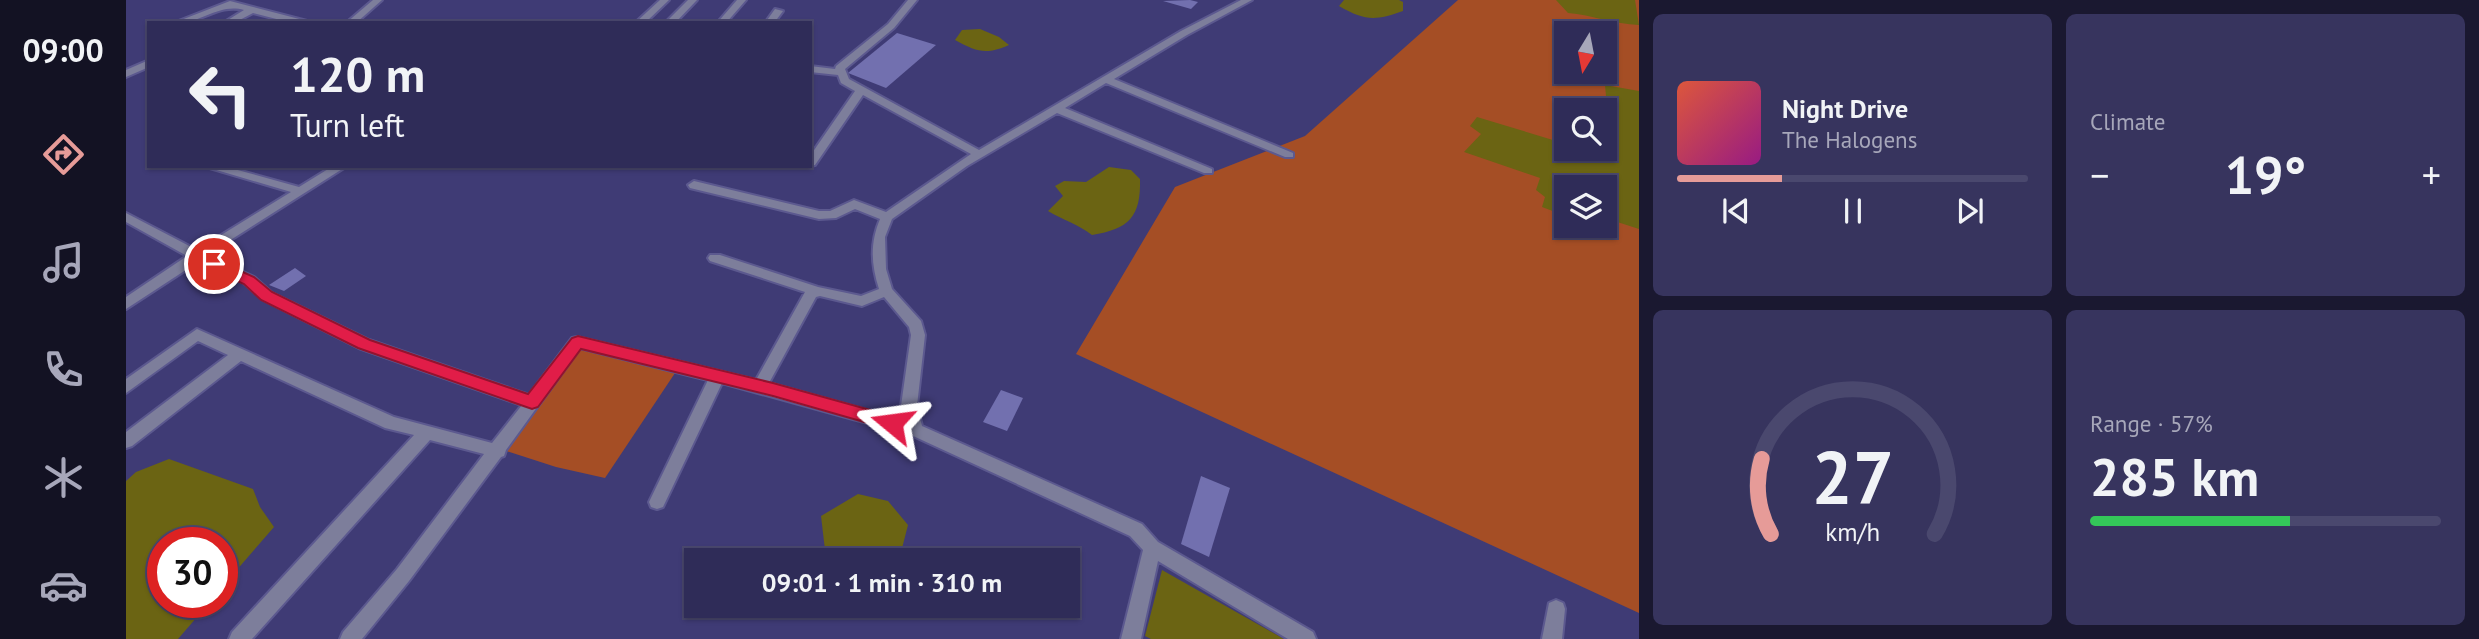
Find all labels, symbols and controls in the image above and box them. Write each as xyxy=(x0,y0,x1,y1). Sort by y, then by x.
north arrow xyxy=(1554,21,1617,84)
map controls xyxy=(1554,21,1617,238)
text: 09:00 xyxy=(22,29,104,71)
text: 120 m xyxy=(290,42,425,106)
icon: left xyxy=(175,49,266,140)
text: Night Drive xyxy=(1782,92,1908,125)
button: search xyxy=(1554,98,1617,161)
text: Turn left xyxy=(290,104,405,146)
text: Climate xyxy=(2090,107,2165,136)
text: The Halogens xyxy=(1782,125,1917,154)
icon: directions xyxy=(39,130,88,179)
text: 19° xyxy=(2225,141,2306,208)
text: − xyxy=(2090,150,2109,199)
text: + xyxy=(2422,150,2441,199)
button: layers xyxy=(1554,175,1617,238)
icon: previous xyxy=(1717,192,1755,230)
icon: pause xyxy=(1834,192,1872,230)
icon: next xyxy=(1951,192,1989,230)
pin xyxy=(184,234,244,294)
icon: music xyxy=(39,238,88,287)
icon: arrive xyxy=(195,245,233,283)
icon: phone xyxy=(39,345,88,394)
position arrow xyxy=(855,386,929,460)
text: Range · 57% xyxy=(2090,409,2213,438)
text: 27 xyxy=(1811,430,1894,524)
text: 285 km xyxy=(2090,443,2259,510)
icon: climate xyxy=(39,453,88,502)
text: km/h xyxy=(1825,515,1880,547)
speed limit sign: 30 xyxy=(147,527,238,618)
icon: car xyxy=(39,561,88,610)
text: 09:01 · 1 min · 310 m xyxy=(762,566,1002,599)

